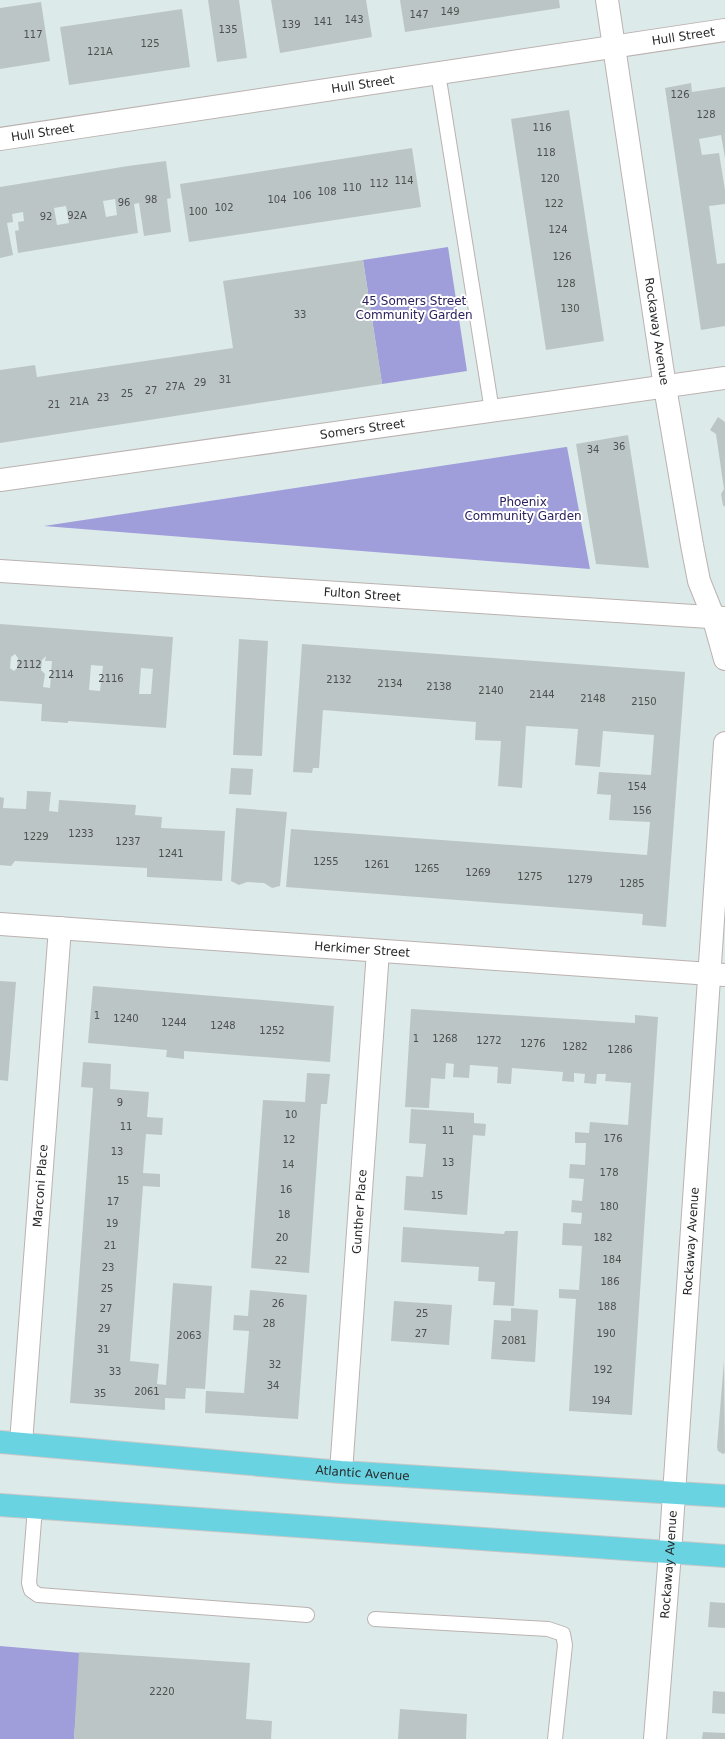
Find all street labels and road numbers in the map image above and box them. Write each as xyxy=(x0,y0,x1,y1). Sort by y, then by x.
street label: Hull Street xyxy=(651,25,716,48)
street label: Hull Street xyxy=(330,73,396,96)
street label: Hull Street xyxy=(10,121,75,144)
street label: Rockaway Avenue xyxy=(642,277,672,386)
street label: Somers Street xyxy=(319,416,406,442)
street label: Fulton Street xyxy=(323,585,402,604)
street label: Herkimer Street xyxy=(314,939,411,960)
street label: Marconi Place xyxy=(30,1144,51,1228)
street label: Gunther Place xyxy=(349,1169,369,1255)
street label: Rockaway Avenue xyxy=(681,1187,702,1296)
street label: Atlantic Avenue xyxy=(315,1463,410,1483)
street label: Rockaway Avenue xyxy=(658,1510,680,1619)

